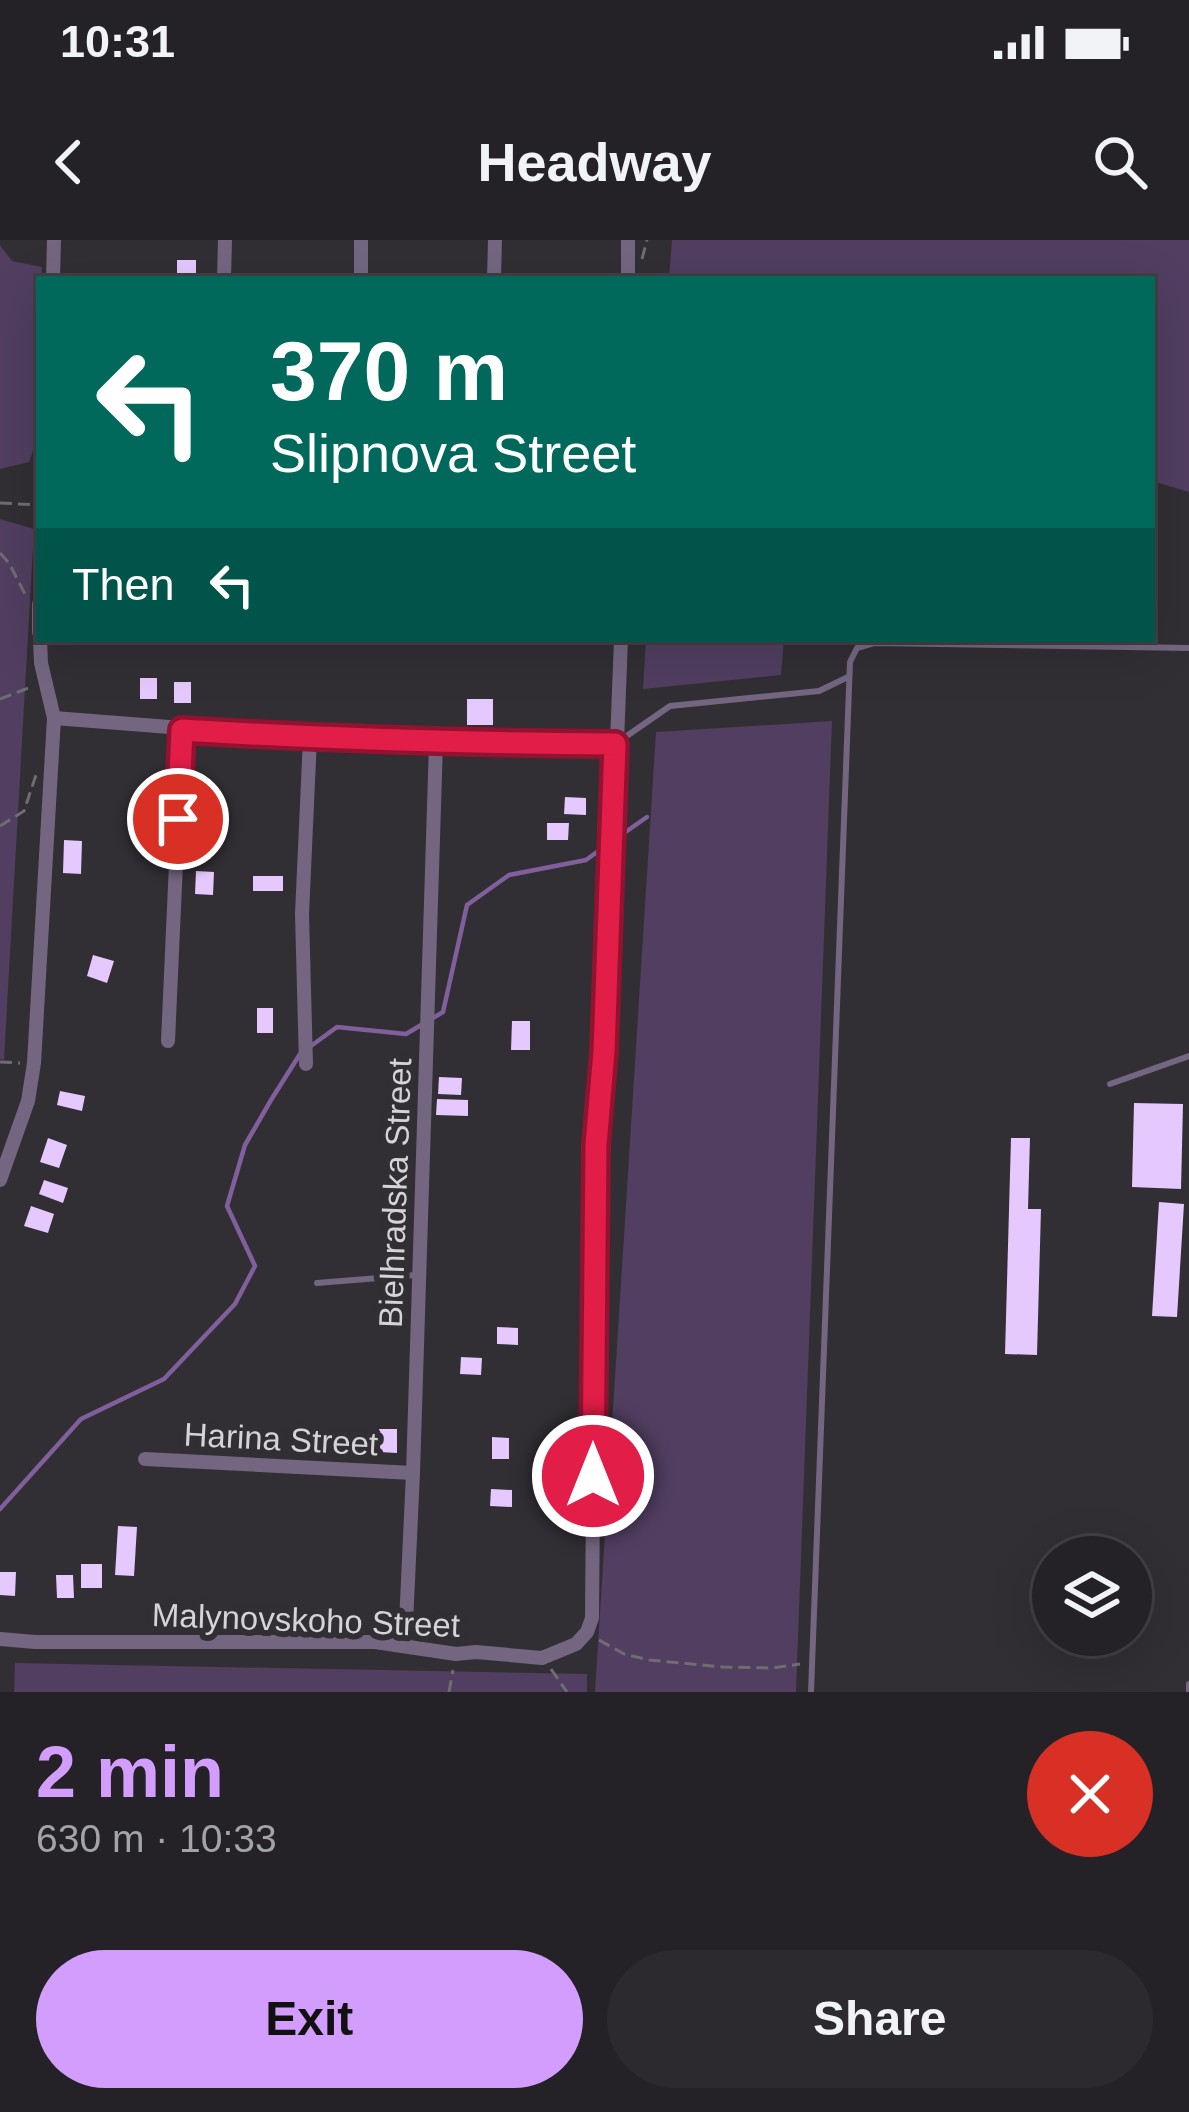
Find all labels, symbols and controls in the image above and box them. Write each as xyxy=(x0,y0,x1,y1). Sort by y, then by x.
text: 10:31 xyxy=(60,16,175,67)
icon: back xyxy=(36,129,102,195)
icon: search xyxy=(1087,129,1153,195)
text: Headway xyxy=(477,132,712,192)
icon: left xyxy=(72,324,228,480)
text: 370 m xyxy=(270,324,508,418)
text: Slipnova Street xyxy=(270,423,636,483)
icon: left xyxy=(199,552,265,618)
text: Then xyxy=(72,559,175,610)
pin xyxy=(127,768,229,870)
icon: arrive xyxy=(145,786,211,852)
street label: Bielhradska Street xyxy=(372,1058,418,1328)
position arrow xyxy=(530,1413,656,1539)
street label: Harina Street xyxy=(183,1415,379,1463)
map controls xyxy=(1032,1536,1152,1656)
button: layers xyxy=(1032,1536,1152,1656)
street label: Malynovskoho Street xyxy=(151,1596,461,1644)
button: close xyxy=(1027,1731,1153,1857)
text: 2 min xyxy=(36,1732,224,1812)
text: 630 m · 10:33 xyxy=(36,1817,277,1860)
button: Exit xyxy=(36,1950,583,2088)
button: Share xyxy=(607,1950,1153,2088)

